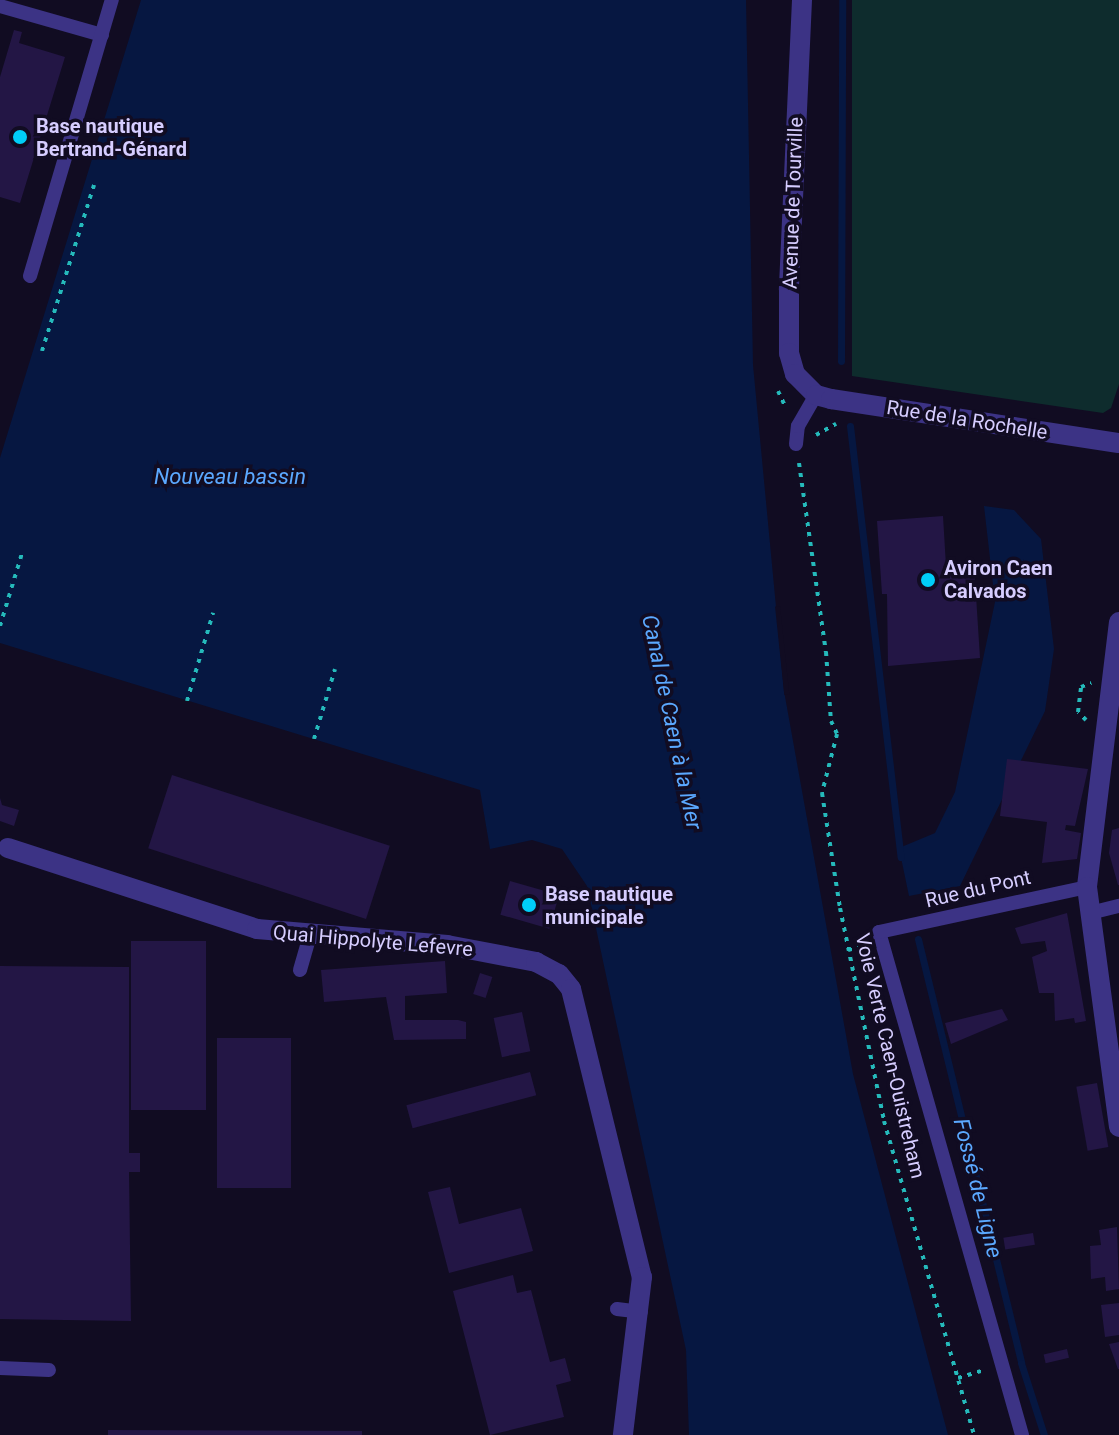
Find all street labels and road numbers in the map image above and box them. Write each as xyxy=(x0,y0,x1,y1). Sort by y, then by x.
street label: Avenue de Tourville xyxy=(778,116,808,290)
street label: Rue de la Rochelle xyxy=(885,395,1049,445)
street label: Rue du Pont xyxy=(923,865,1033,913)
street label: Quai Hippolyte Lefevre xyxy=(272,920,474,962)
street label: Voie Verte Caen-Ouistreham xyxy=(850,931,930,1181)

